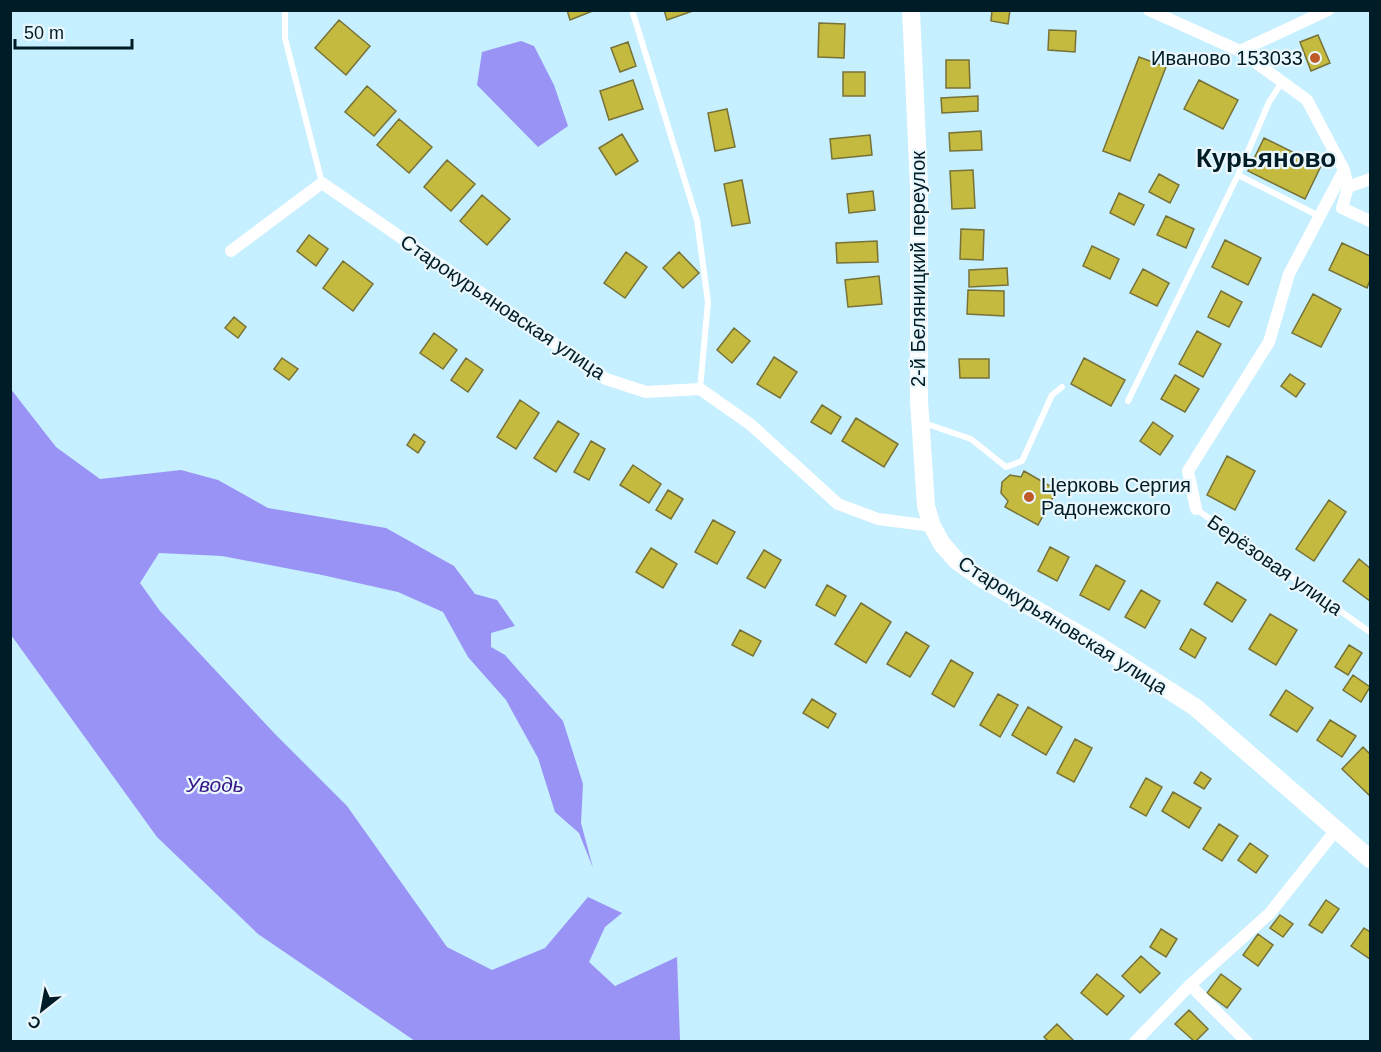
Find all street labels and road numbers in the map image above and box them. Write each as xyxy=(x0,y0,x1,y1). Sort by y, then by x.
street label: 2-й Беляницкий переулок xyxy=(907,151,929,387)
street label: Старокурьяновская улица xyxy=(396,230,610,384)
street label: Берёзовая улица xyxy=(1203,510,1347,620)
street label: Старокурьяновская улица xyxy=(955,552,1172,699)

